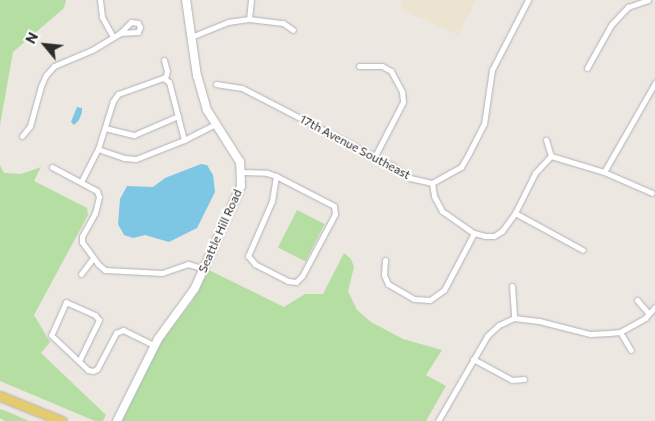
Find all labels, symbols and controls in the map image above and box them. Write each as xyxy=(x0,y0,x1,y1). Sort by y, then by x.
north arrow xyxy=(20,20,70,70)
text: N xyxy=(21,29,41,46)
street label: 17th Avenue Southeast xyxy=(297,112,413,182)
street label: Seattle Hill Road xyxy=(195,187,245,275)

